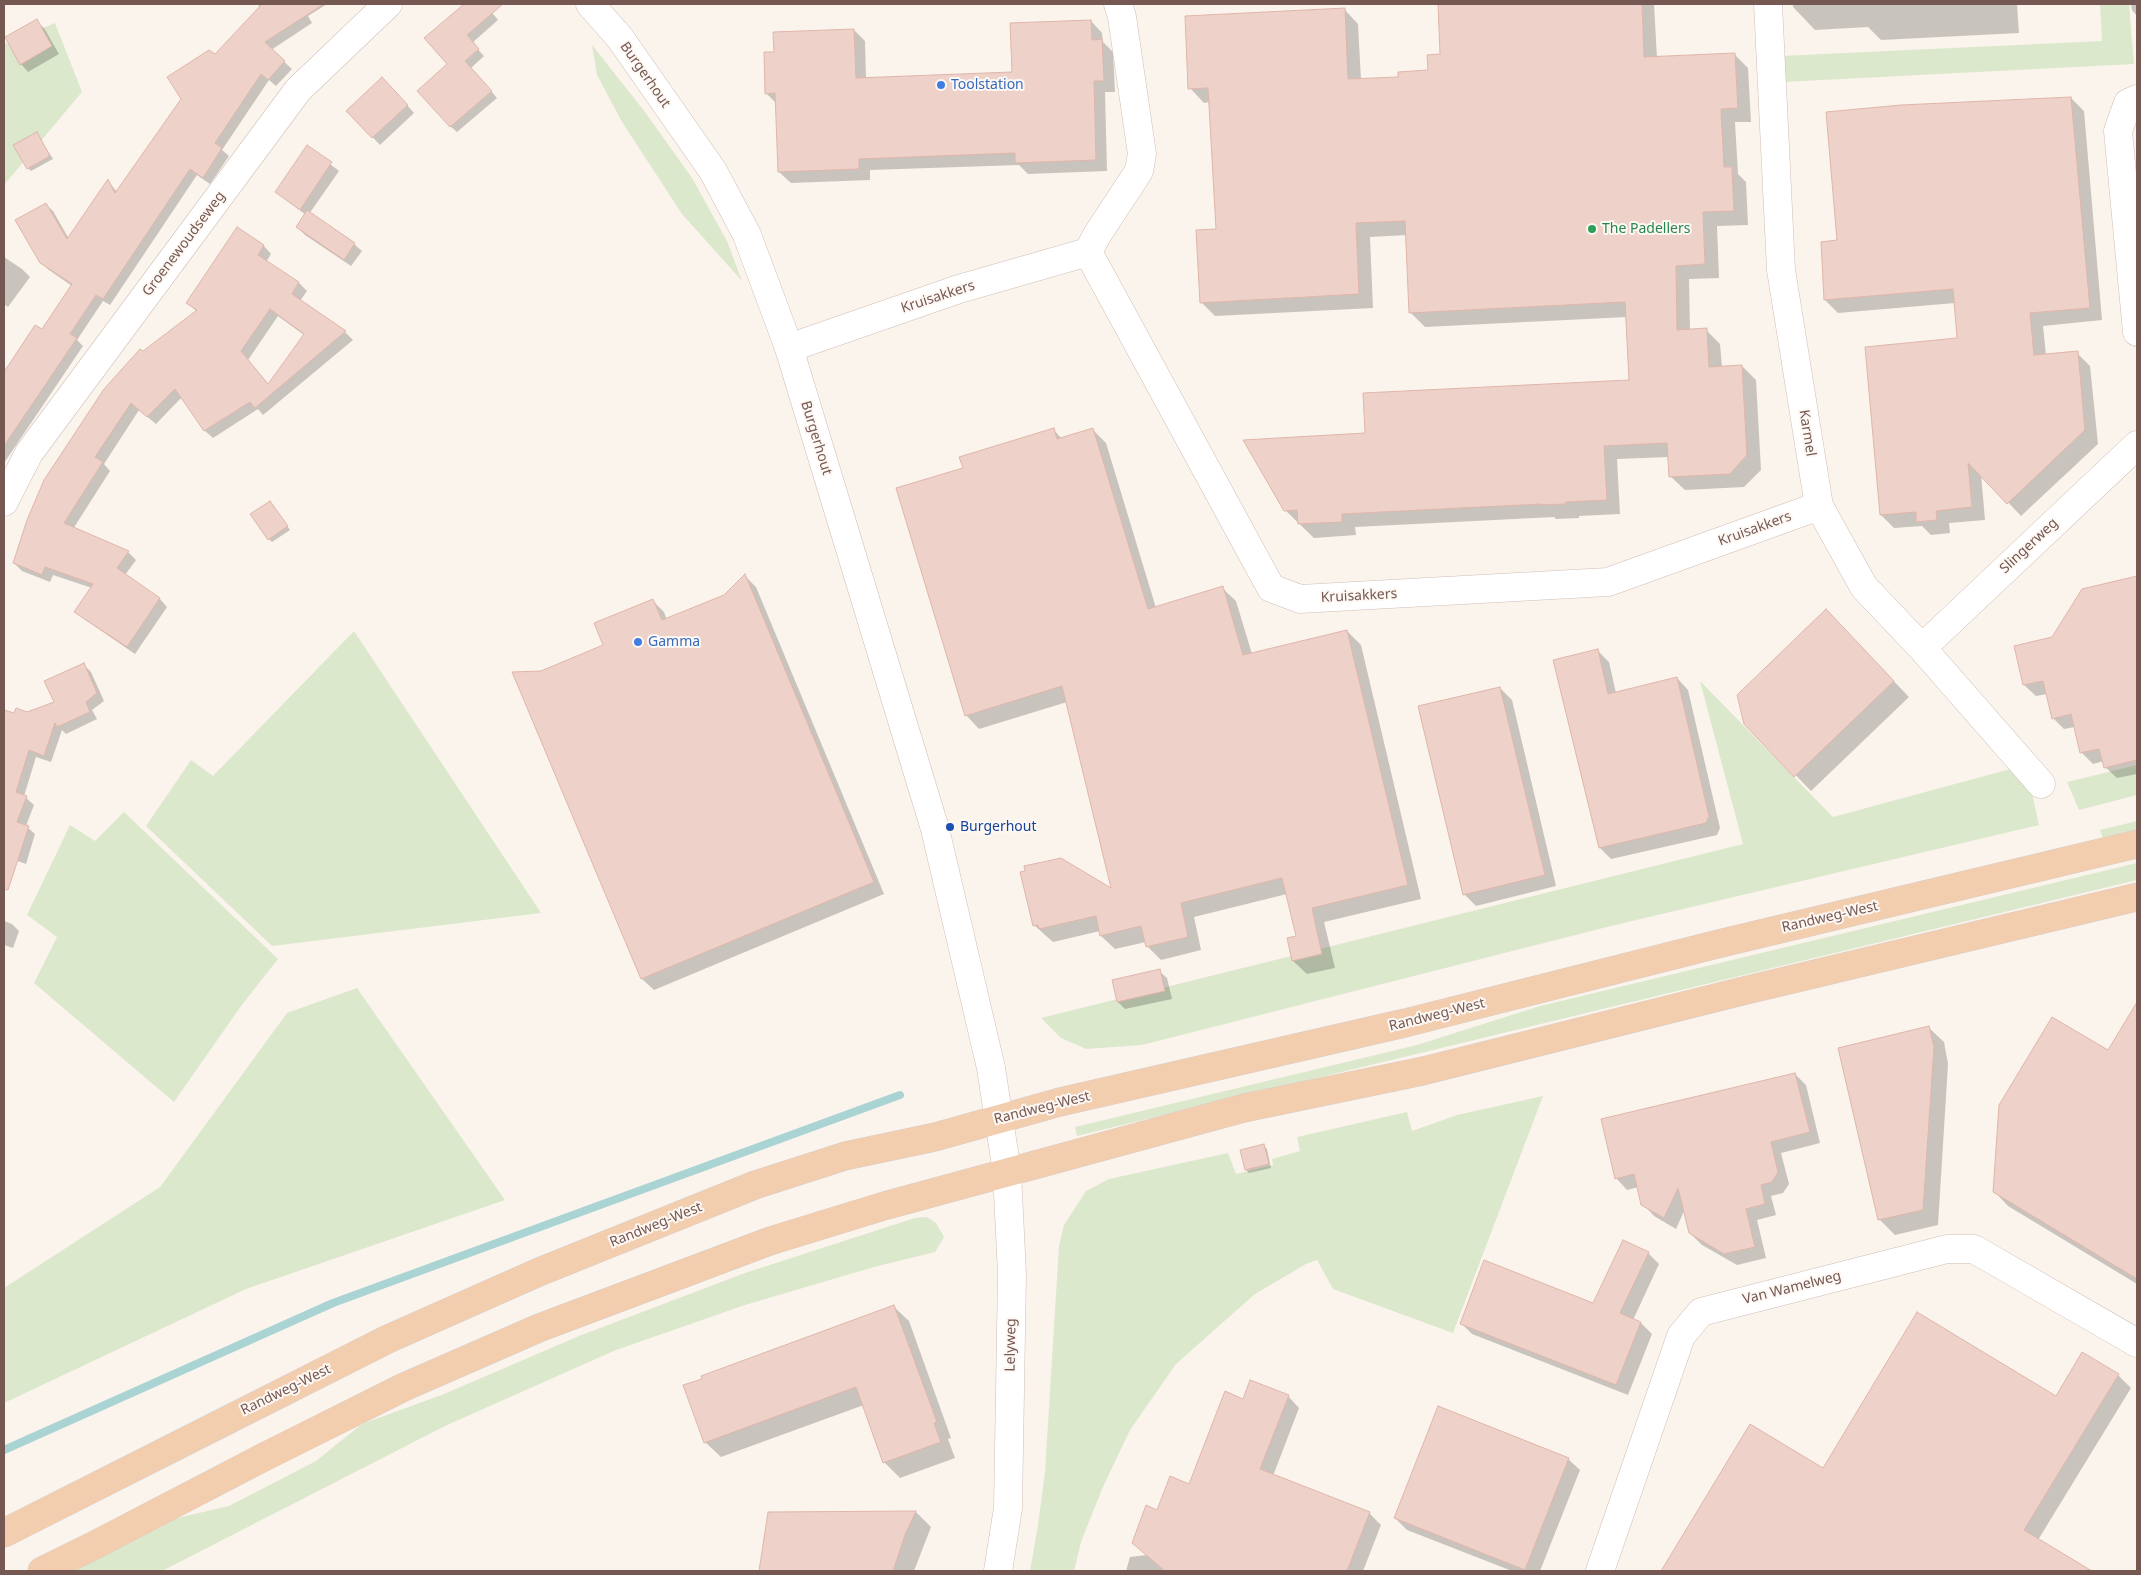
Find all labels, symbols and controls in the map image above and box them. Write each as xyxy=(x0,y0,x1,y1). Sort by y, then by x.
street label: Burgerhout xyxy=(616,39,674,111)
place label: Toolstation xyxy=(951,77,1024,93)
marker: Toolstation xyxy=(935,79,947,91)
street label: Groenewoudseweg xyxy=(139,188,229,300)
place label: The Padellers xyxy=(1602,221,1690,237)
marker: The Padellers xyxy=(1586,223,1598,235)
street label: Kruisakkers xyxy=(899,277,977,317)
street label: Burgerhout xyxy=(797,399,835,477)
street label: Karmel xyxy=(1795,409,1819,457)
street label: Kruisakkers xyxy=(1716,508,1794,550)
street label: Slingerweg xyxy=(1996,515,2062,577)
street label: Kruisakkers xyxy=(1320,586,1398,606)
place label: Gamma xyxy=(648,634,700,650)
marker: Gamma xyxy=(632,636,644,648)
place label: Burgerhout xyxy=(960,819,1037,835)
marker: Burgerhout xyxy=(944,821,956,833)
street label: Randweg-West xyxy=(1780,898,1880,936)
street label: Randweg-West xyxy=(1387,995,1487,1035)
street label: Randweg-West xyxy=(992,1088,1092,1128)
street label: Randweg-West xyxy=(607,1199,705,1251)
street label: Van Wamelweg xyxy=(1741,1268,1843,1308)
street label: Lelyweg xyxy=(1002,1318,1020,1372)
street label: Randweg-West xyxy=(238,1361,334,1419)

